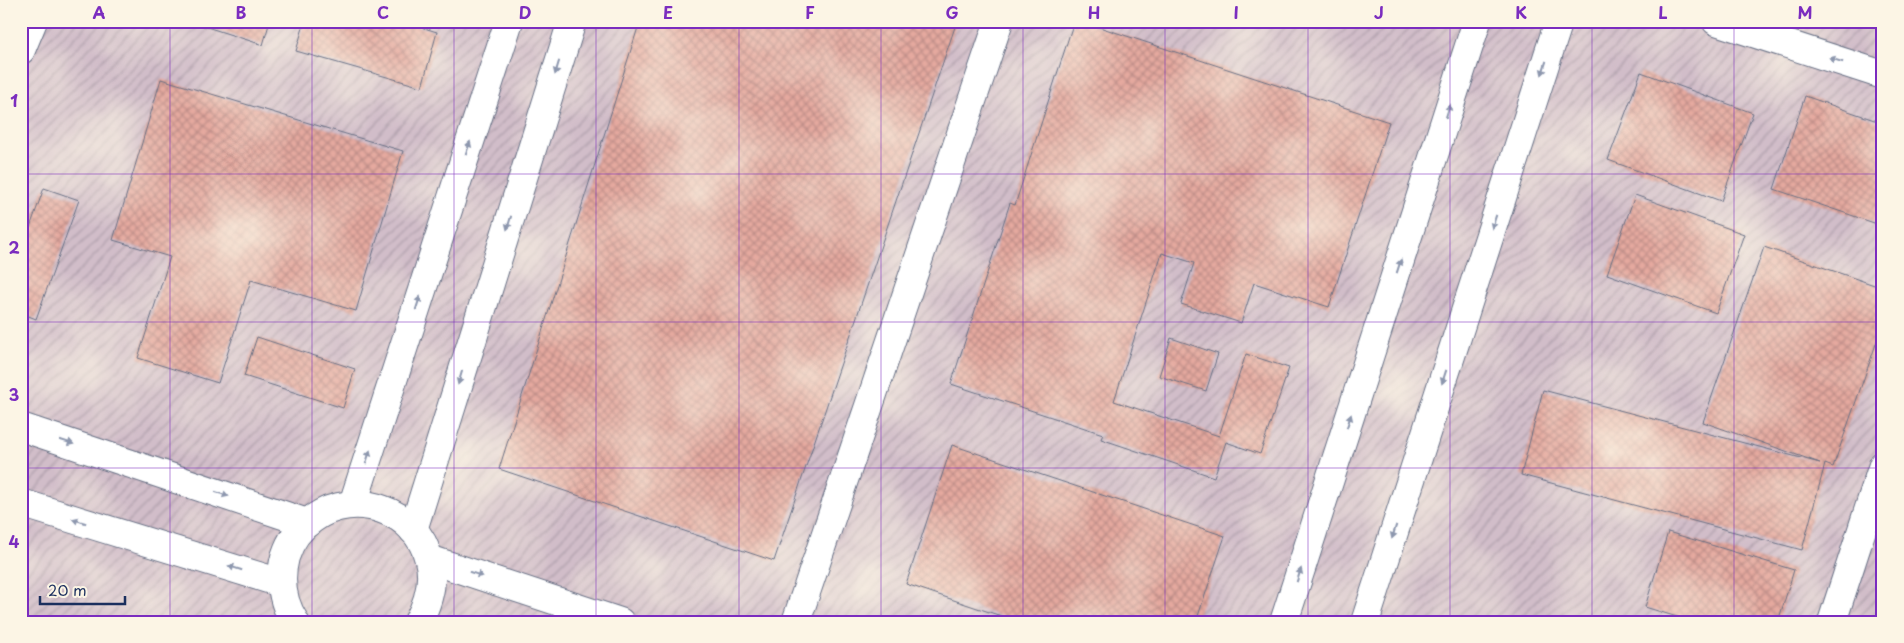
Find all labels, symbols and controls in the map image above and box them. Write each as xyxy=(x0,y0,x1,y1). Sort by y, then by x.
text: A xyxy=(93,0,106,24)
text: B xyxy=(236,0,247,24)
text: C xyxy=(377,0,389,24)
text: D xyxy=(519,0,531,24)
text: E xyxy=(663,0,673,24)
text: F xyxy=(805,0,815,24)
text: G xyxy=(945,0,959,24)
text: H xyxy=(1088,0,1100,24)
text: I xyxy=(1233,0,1239,24)
text: J xyxy=(1374,0,1384,24)
text: K xyxy=(1515,0,1527,24)
text: L xyxy=(1658,0,1668,24)
text: M xyxy=(1797,0,1813,24)
one-way arrow xyxy=(1829,56,1844,64)
one-way arrow xyxy=(553,60,561,75)
one-way arrow xyxy=(1539,60,1547,75)
text: 1 xyxy=(10,88,18,112)
one-way arrow xyxy=(1445,104,1453,119)
one-way arrow xyxy=(465,141,473,156)
one-way arrow xyxy=(1489,215,1497,230)
one-way arrow xyxy=(504,216,512,231)
text: 2 xyxy=(8,235,20,259)
one-way arrow xyxy=(1395,258,1403,273)
one-way arrow xyxy=(415,295,423,310)
one-way arrow xyxy=(1440,370,1448,385)
one-way arrow xyxy=(456,371,464,386)
text: 3 xyxy=(9,382,19,406)
one-way arrow xyxy=(1345,413,1353,428)
one-way arrow xyxy=(60,439,75,447)
one-way arrow xyxy=(365,450,373,465)
one-way arrow xyxy=(214,491,229,498)
one-way arrow xyxy=(72,516,87,524)
one-way arrow xyxy=(1390,524,1397,539)
text: 4 xyxy=(9,529,20,553)
one-way arrow xyxy=(227,564,242,572)
one-way arrow xyxy=(1296,568,1303,583)
one-way arrow xyxy=(468,571,483,579)
scale bar xyxy=(40,573,125,605)
text: 20 m xyxy=(48,578,87,601)

